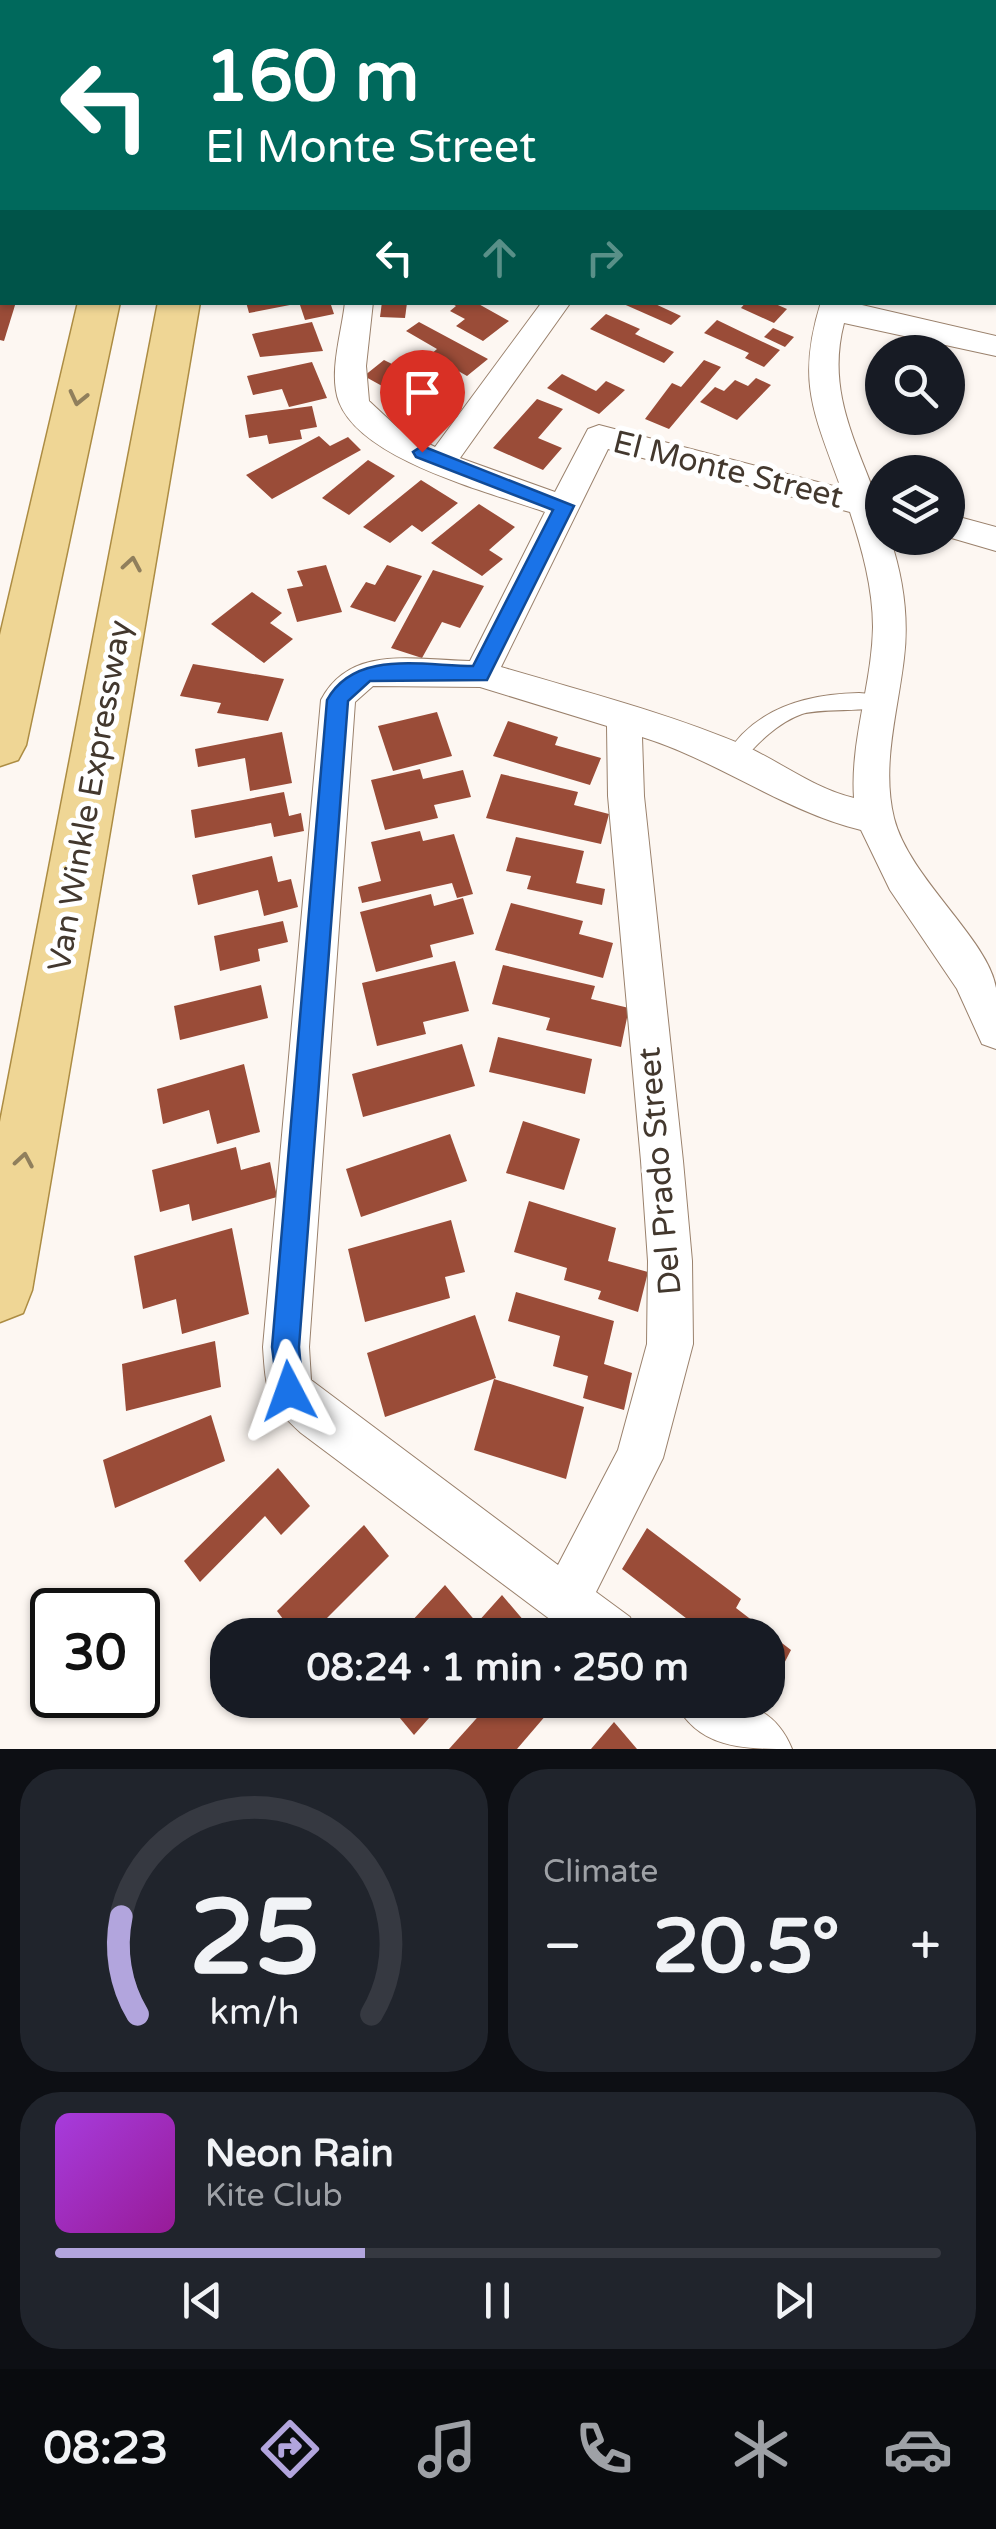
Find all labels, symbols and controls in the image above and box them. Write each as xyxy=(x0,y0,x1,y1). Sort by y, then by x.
text: 160 m xyxy=(205,36,419,120)
icon: left xyxy=(40,40,170,170)
text: El Monte Street xyxy=(205,121,536,175)
icon: left xyxy=(367,230,422,285)
icon: ahead xyxy=(472,230,527,285)
icon: right xyxy=(577,230,632,285)
map controls xyxy=(865,335,965,555)
button: search xyxy=(865,335,965,435)
pin xyxy=(380,350,465,453)
icon: arrive xyxy=(395,365,450,420)
one-way arrow xyxy=(69,389,90,406)
street label: El Monte Street xyxy=(609,423,847,517)
button: layers xyxy=(865,455,965,555)
one-way arrow xyxy=(121,556,142,573)
street label: Van Winkle Expressway xyxy=(40,617,140,975)
street label: Del Prado Street xyxy=(630,1045,690,1297)
one-way arrow xyxy=(13,1152,34,1168)
position arrow xyxy=(237,1339,341,1443)
speed limit sign: 30 xyxy=(30,1588,160,1718)
text: 08:24 · 1 min · 250 m xyxy=(306,1645,689,1691)
text: Climate xyxy=(543,1853,658,1891)
text: 25 xyxy=(189,1877,319,2002)
text: 20.5° xyxy=(652,1902,840,1992)
text: − xyxy=(543,1914,582,1980)
text: + xyxy=(910,1914,941,1980)
text: km/h xyxy=(209,1991,299,2034)
text: Neon Rain xyxy=(205,2131,394,2177)
text: Kite Club xyxy=(205,2177,343,2215)
icon: previous xyxy=(175,2273,230,2328)
icon: pause xyxy=(470,2273,525,2328)
icon: next xyxy=(766,2273,821,2328)
icon: directions xyxy=(255,2414,325,2484)
icon: music xyxy=(412,2414,482,2484)
icon: phone xyxy=(569,2414,639,2484)
icon: climate xyxy=(726,2414,796,2484)
icon: car xyxy=(883,2414,953,2484)
text: 08:23 xyxy=(43,2422,168,2476)

